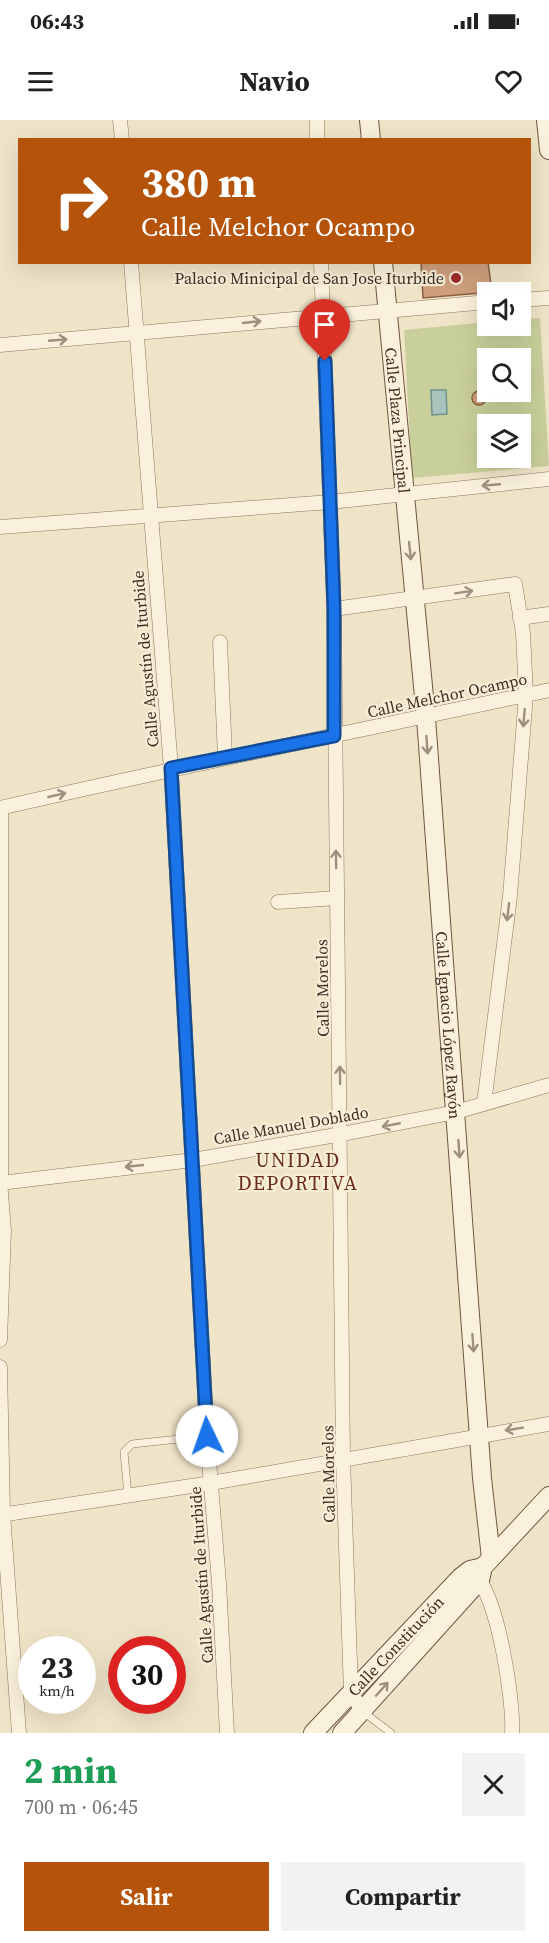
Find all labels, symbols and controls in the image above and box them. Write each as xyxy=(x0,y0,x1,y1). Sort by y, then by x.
text: 06:43 xyxy=(30,6,84,36)
text: Navio xyxy=(239,63,310,100)
icon: menu xyxy=(24,65,57,98)
icon: heart xyxy=(492,65,525,98)
text: 380 m xyxy=(141,153,256,211)
icon: right xyxy=(42,162,120,240)
text: Calle Melchor Ocampo xyxy=(141,208,415,245)
place label: Palacio Minicipal de San Jose Iturbide xyxy=(174,267,444,289)
marker: Palacio Minicipal de San Jose Iturbide xyxy=(449,271,463,285)
map controls xyxy=(477,282,531,468)
button: sound xyxy=(477,282,531,336)
pin xyxy=(299,299,350,361)
icon: arrive xyxy=(308,308,341,341)
one-way arrow xyxy=(242,316,262,327)
one-way arrow xyxy=(48,334,68,345)
street label: Calle Plaza Principal xyxy=(380,346,416,494)
button: search xyxy=(477,348,531,402)
button: layers xyxy=(477,414,531,468)
one-way arrow xyxy=(481,480,501,491)
one-way arrow xyxy=(405,540,416,560)
street label: Calle Agustín de Iturbide xyxy=(126,570,164,748)
one-way arrow xyxy=(454,587,474,598)
street label: Calle Melchor Ocampo xyxy=(365,667,529,723)
one-way arrow xyxy=(518,707,529,727)
one-way arrow xyxy=(422,735,433,755)
one-way arrow xyxy=(47,788,66,800)
one-way arrow xyxy=(330,850,342,870)
one-way arrow xyxy=(502,902,513,922)
street label: Calle Ignacio López Rayón xyxy=(431,931,467,1120)
street label: Calle Morelos xyxy=(310,939,334,1037)
one-way arrow xyxy=(335,1066,346,1086)
street label: Calle Manuel Doblado xyxy=(212,1101,370,1149)
one-way arrow xyxy=(381,1120,401,1131)
one-way arrow xyxy=(453,1138,464,1158)
district label: UNIDAD DEPORTIVA xyxy=(238,1146,358,1197)
one-way arrow xyxy=(125,1160,145,1171)
one-way arrow xyxy=(468,1333,479,1353)
position arrow xyxy=(175,1404,239,1468)
one-way arrow xyxy=(505,1424,525,1435)
street label: Calle Morelos xyxy=(316,1425,340,1523)
street label: Calle Agustín de Iturbide xyxy=(184,1486,218,1664)
street label: Calle Constitución xyxy=(343,1591,449,1701)
speed limit sign: 30 xyxy=(108,1636,186,1714)
text: 23 xyxy=(41,1647,73,1688)
text: km/h xyxy=(39,1680,75,1701)
one-way arrow xyxy=(375,1682,389,1697)
text: 2 min xyxy=(24,1746,117,1795)
button: close xyxy=(462,1753,525,1816)
text: 700 m · 06:45 xyxy=(24,1793,138,1821)
button: Salir xyxy=(24,1862,269,1931)
button: Compartir xyxy=(281,1862,525,1931)

